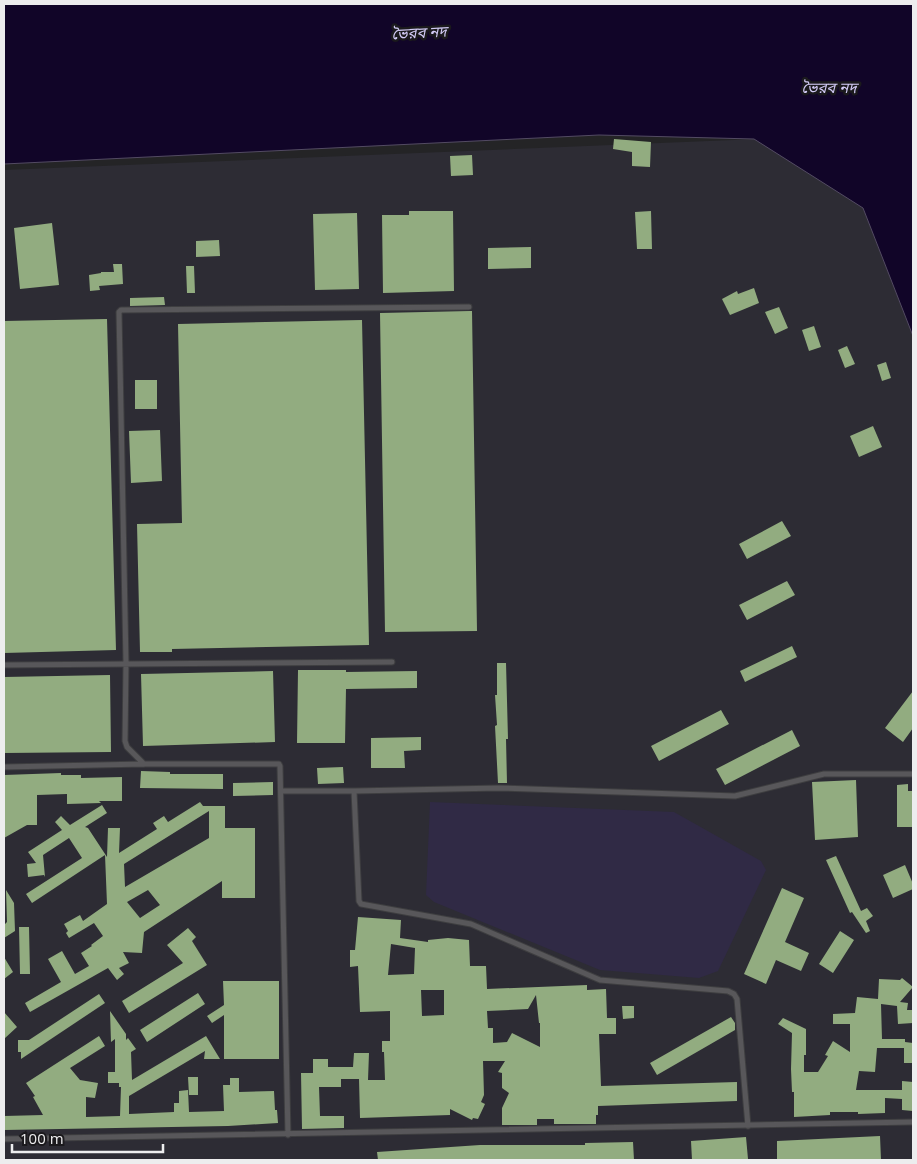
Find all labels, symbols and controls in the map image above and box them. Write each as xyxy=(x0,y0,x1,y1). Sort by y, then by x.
water label: ভৈরব নদ xyxy=(391,20,450,43)
water label: ভৈরব নদ xyxy=(801,77,859,97)
scale bar xyxy=(12,1122,164,1154)
text: 100 m xyxy=(20,1128,64,1148)

